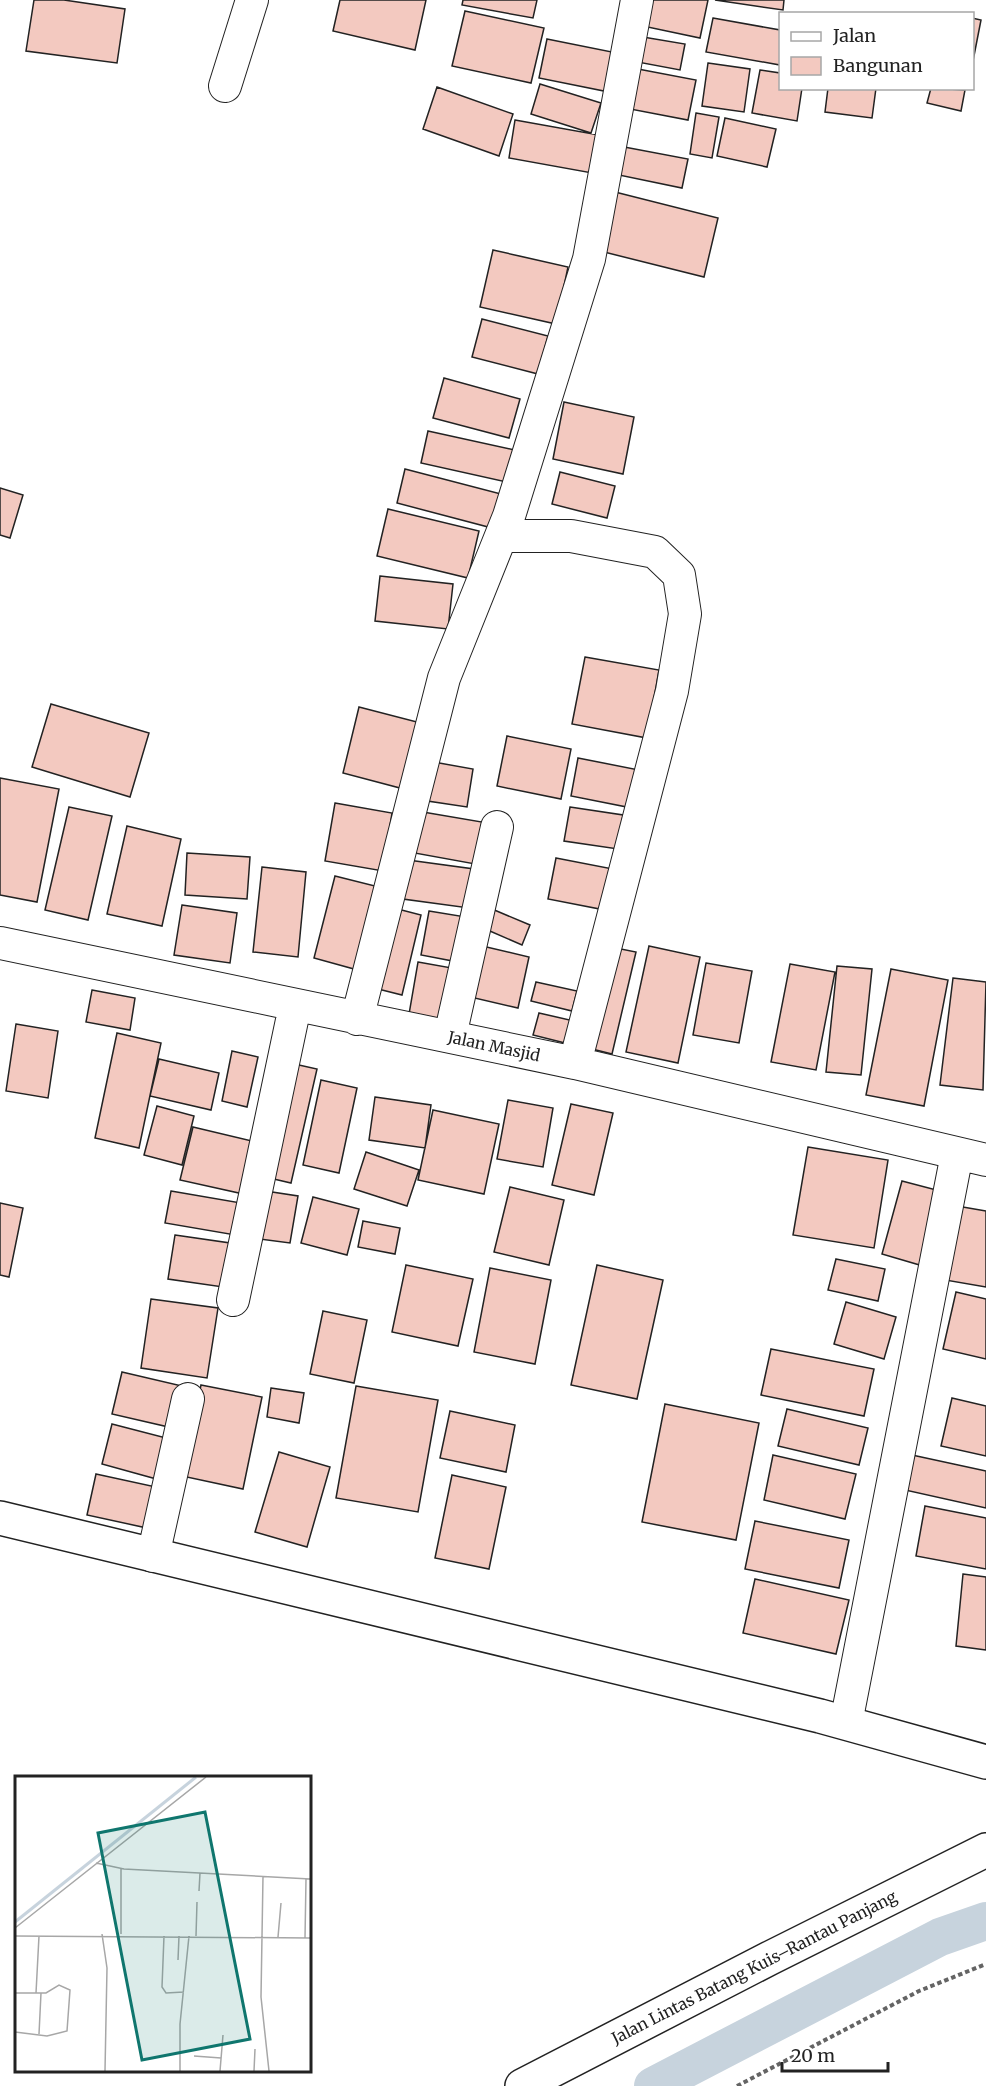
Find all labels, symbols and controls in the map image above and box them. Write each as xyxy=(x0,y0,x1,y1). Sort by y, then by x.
legend xyxy=(779,12,974,90)
text: Jalan xyxy=(832,24,876,47)
text: Bangunan xyxy=(833,54,923,77)
street label: Jalan Masjid xyxy=(445,1026,542,1066)
inset map xyxy=(15,1776,310,2071)
street label: Jalan Lintas Batang Kuis–Rantau Panjang xyxy=(607,1886,900,2048)
scale bar xyxy=(782,2035,888,2073)
text: 20 m xyxy=(791,2044,835,2067)

